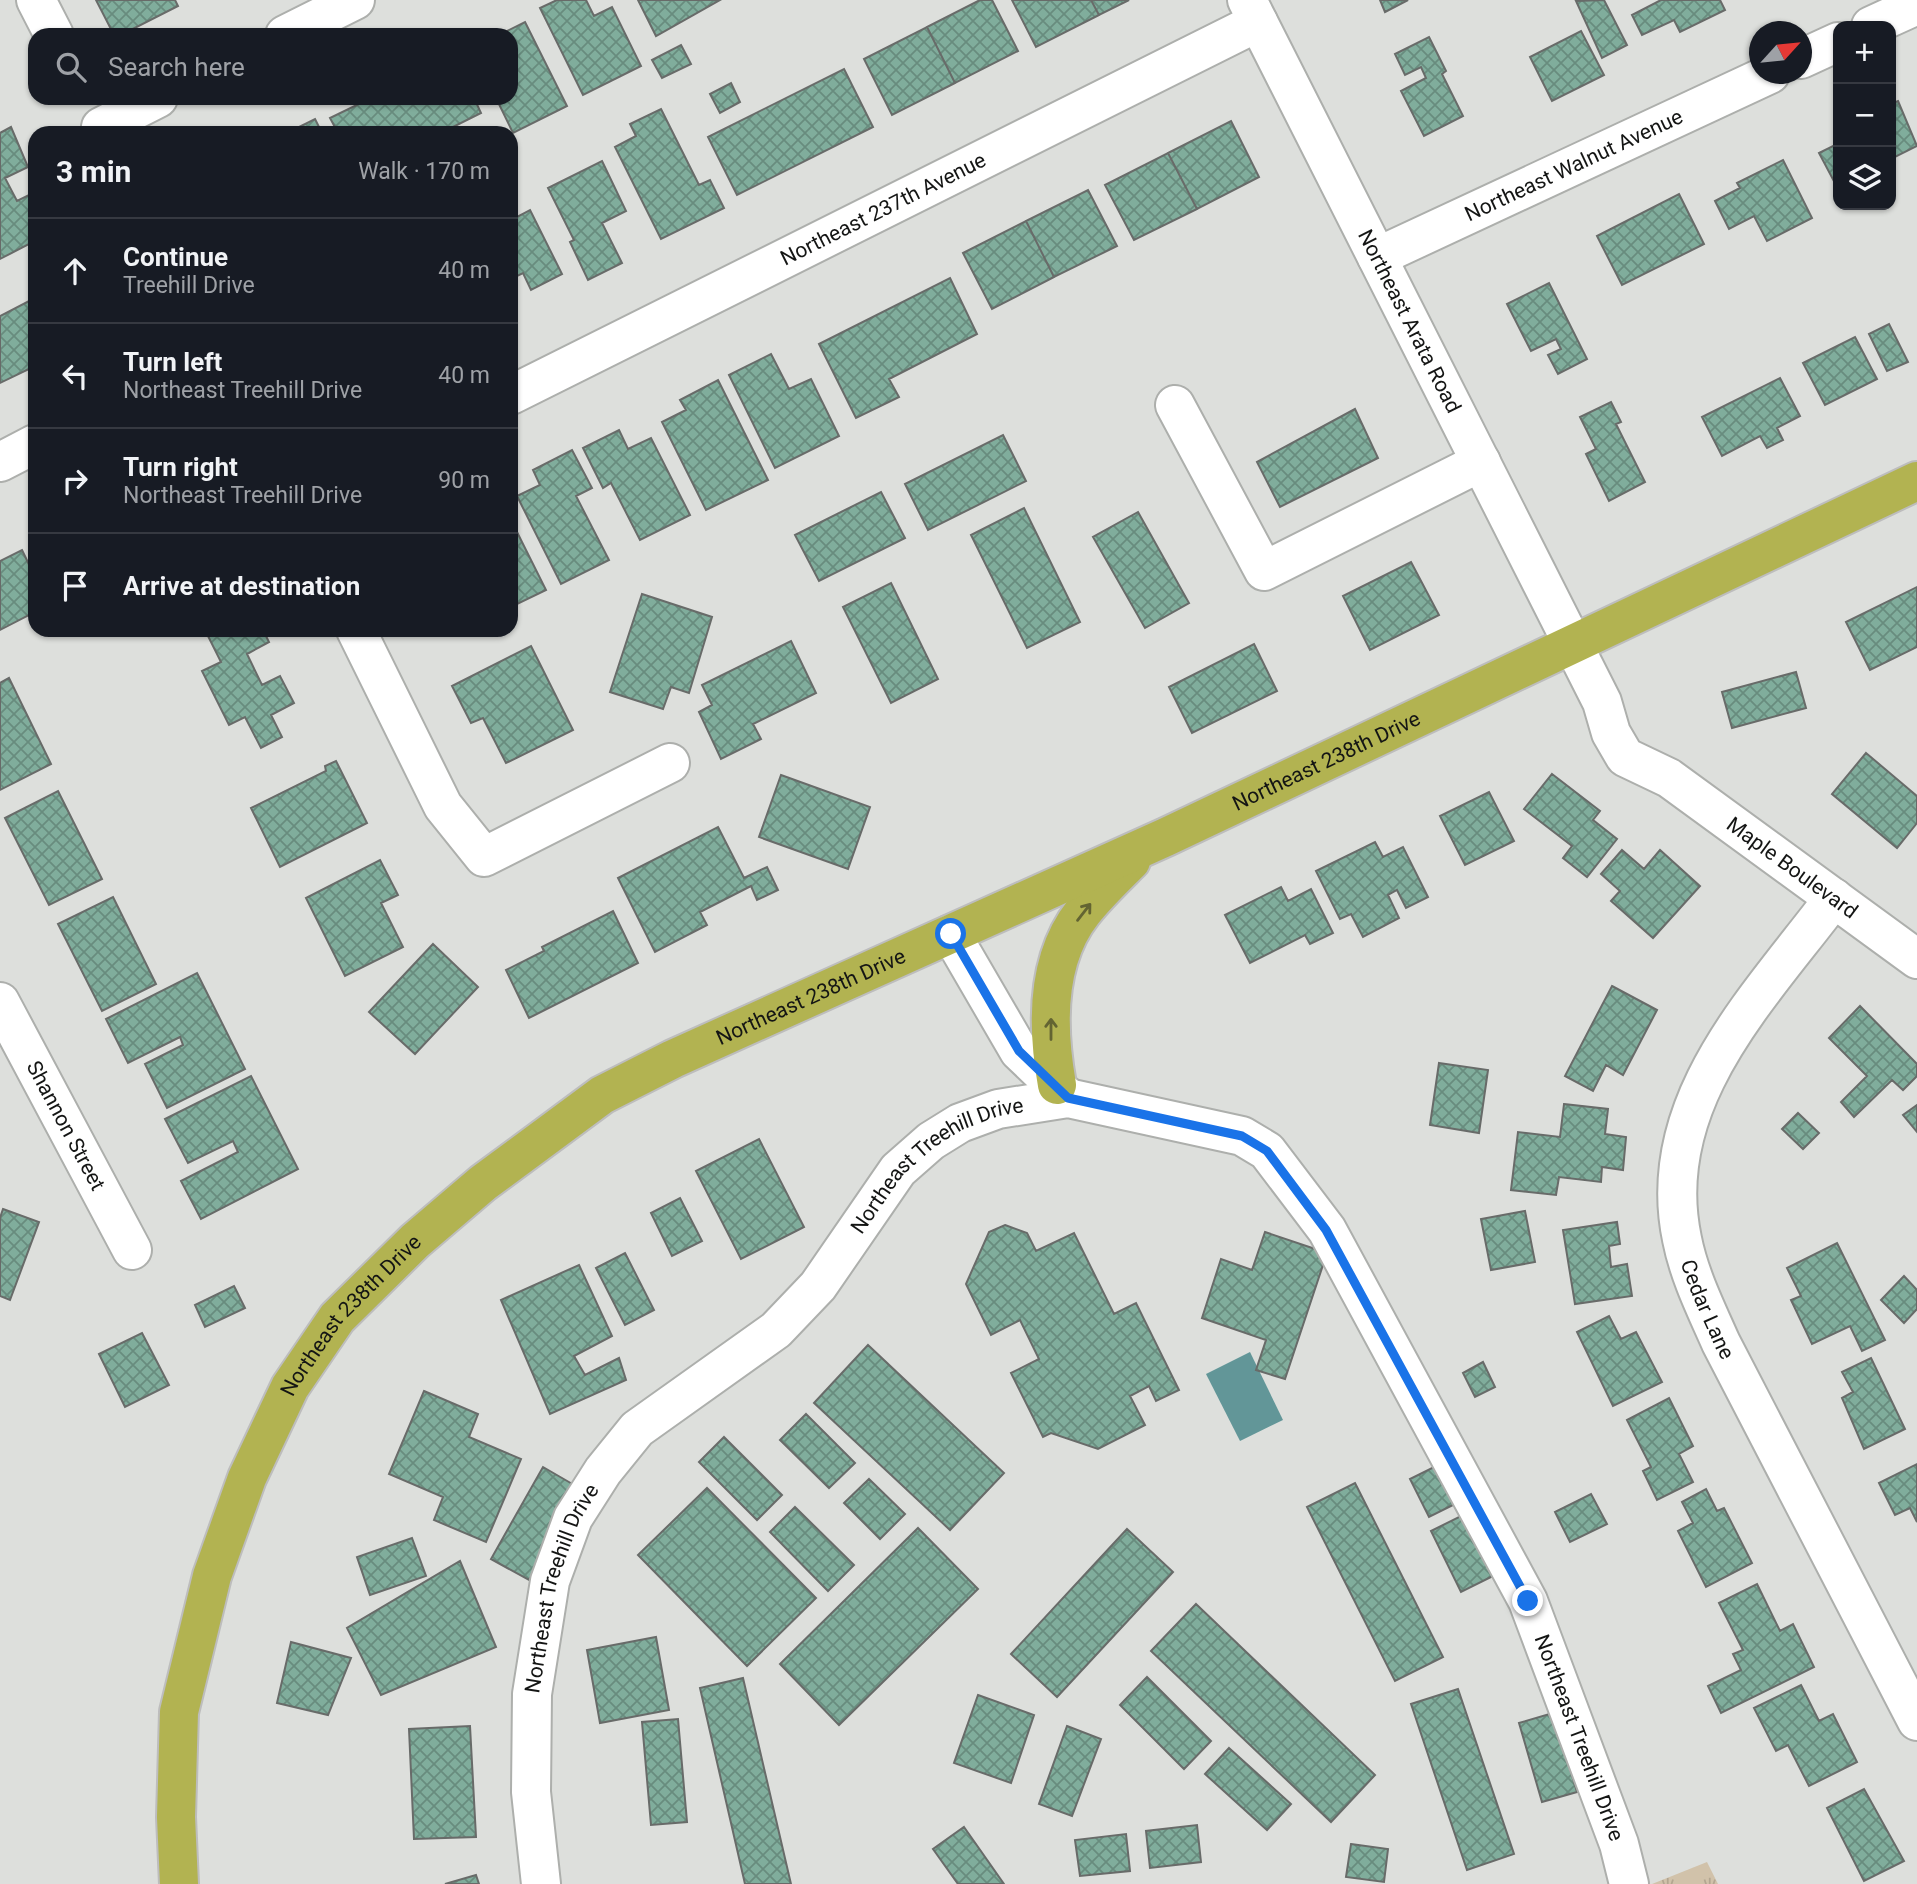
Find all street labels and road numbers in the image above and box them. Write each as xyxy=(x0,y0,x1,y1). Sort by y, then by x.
street label: Northeast Walnut Avenue xyxy=(1461,104,1686,226)
street label: Northeast 237th Avenue xyxy=(777,148,990,270)
street label: Northeast Arata Road xyxy=(1353,226,1466,417)
street label: Northeast 238th Drive xyxy=(1229,706,1424,816)
street label: Maple Boulevard xyxy=(1722,812,1862,924)
street label: Northeast 238th Drive xyxy=(712,944,909,1050)
street label: Shannon Street xyxy=(22,1057,110,1194)
street label: Northeast Treehill Drive xyxy=(846,1093,1025,1238)
street label: Northeast 238th Drive xyxy=(276,1230,426,1400)
street label: Cedar Lane xyxy=(1676,1257,1739,1363)
street label: Northeast Treehill Drive xyxy=(520,1479,604,1695)
street label: Northeast Treehill Drive xyxy=(1530,1631,1629,1844)

